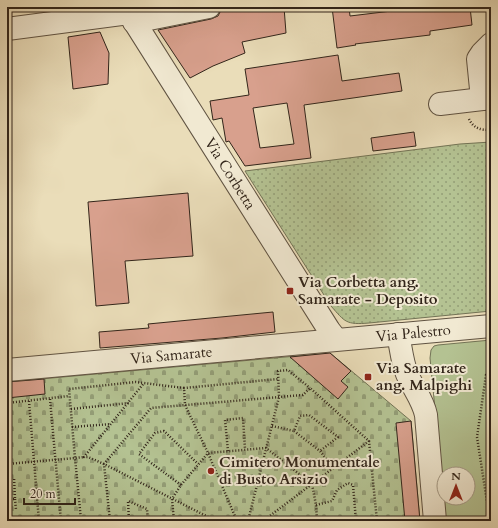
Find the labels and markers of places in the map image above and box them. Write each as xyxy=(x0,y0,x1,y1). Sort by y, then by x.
place label: Via Corbetta ang. Samarate - Deposito xyxy=(298,272,438,309)
marker: Via Corbetta ang. Samarate - Deposito xyxy=(285,286,295,296)
place label: Via Samarate ang. Malpighi xyxy=(376,358,472,395)
marker: Via Samarate ang. Malpighi xyxy=(363,372,373,382)
place label: Cimitero Monumentale di Busto Arsizio xyxy=(219,452,380,489)
marker: Cimitero Monumentale di Busto Arsizio xyxy=(206,466,216,476)

